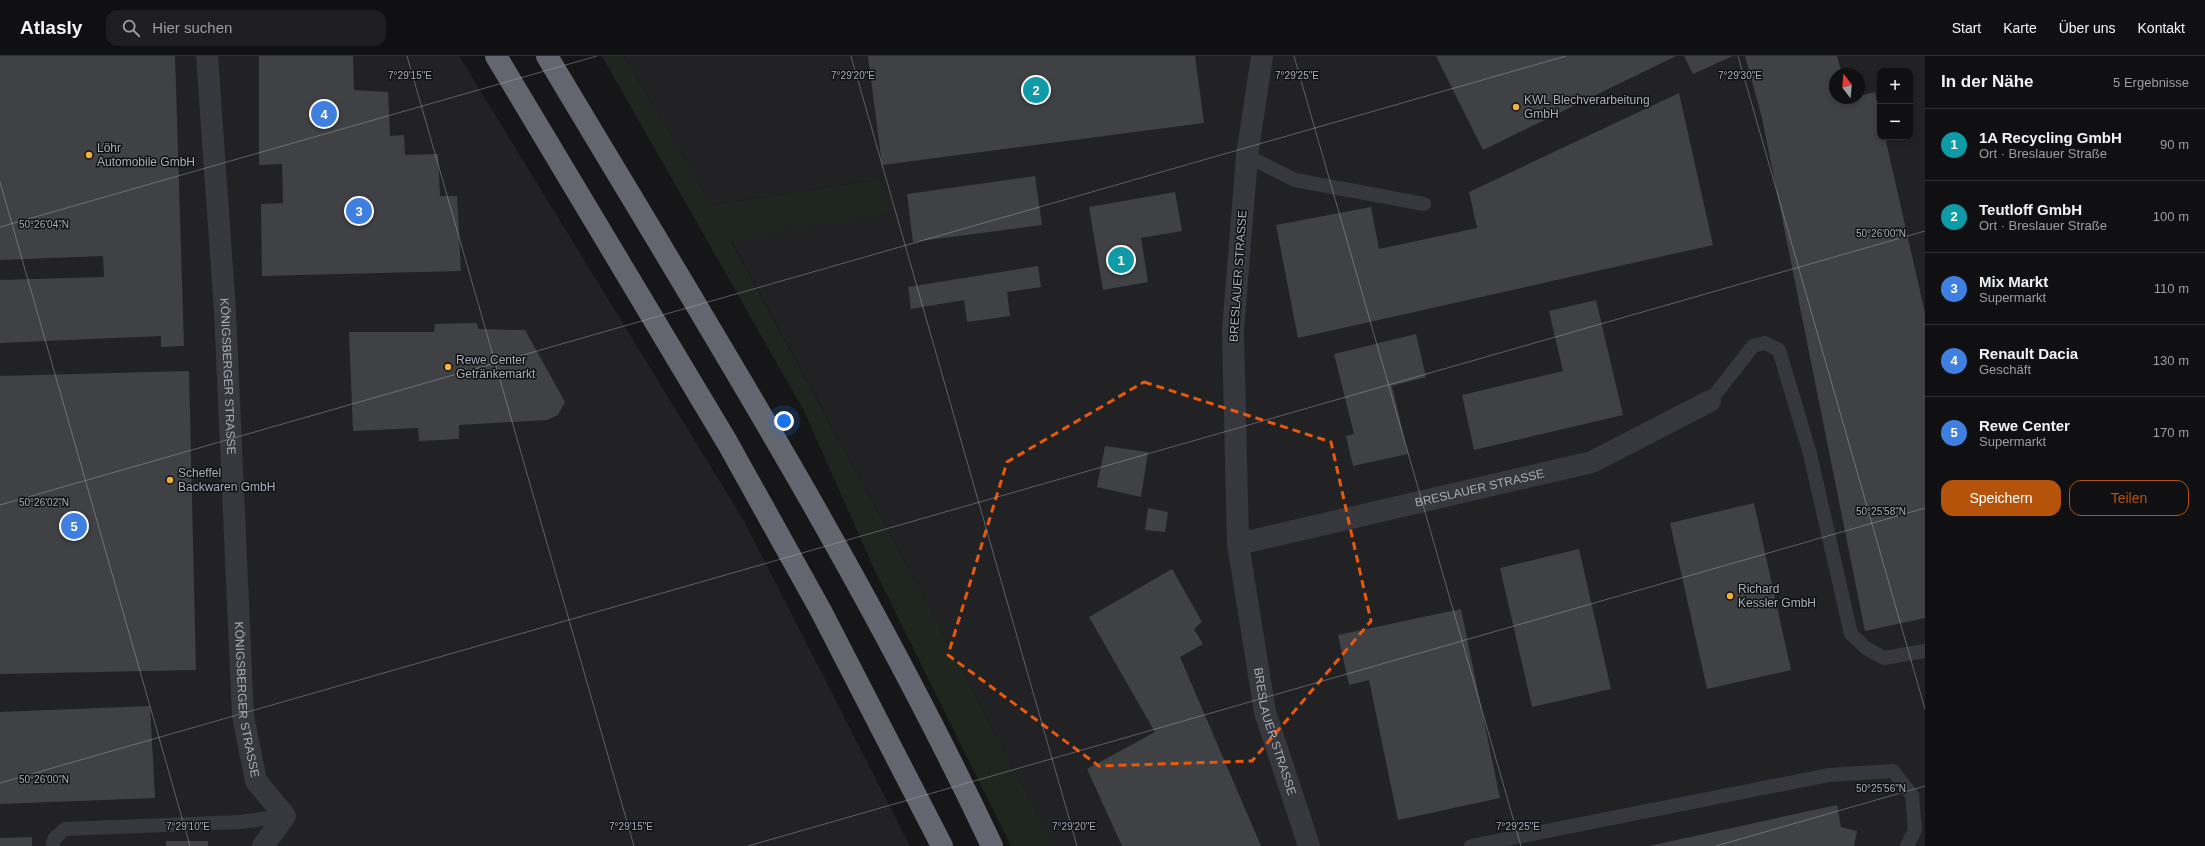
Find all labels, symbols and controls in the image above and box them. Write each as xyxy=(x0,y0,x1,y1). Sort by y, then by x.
search box xyxy=(106,10,386,46)
text: Atlasly xyxy=(20,17,82,38)
icon: search xyxy=(120,17,142,39)
text: Hier suchen xyxy=(152,19,232,36)
text: Start xyxy=(1952,20,1981,36)
text: Karte xyxy=(2003,20,2037,36)
text: Über uns xyxy=(2059,20,2116,36)
text: Kontakt xyxy=(2138,20,2185,36)
north arrow xyxy=(1829,68,1865,104)
map controls xyxy=(1877,68,1913,140)
button: + xyxy=(1877,68,1913,104)
text: 7°29'15"E xyxy=(388,70,432,81)
text: 7°29'20"E xyxy=(831,70,875,81)
text: 7°29'25"E xyxy=(1275,70,1319,81)
text: 7°29'30"E xyxy=(1718,70,1762,81)
text: In der Nähe xyxy=(1941,72,2034,91)
pin: 2 xyxy=(1023,75,1049,105)
text: 5 Ergebnisse xyxy=(2113,75,2189,90)
place label: KWL Blechverarbeitung GmbH xyxy=(1524,93,1650,121)
pin: 4 xyxy=(311,99,337,129)
marker: KWL Blechverarbeitung GmbH xyxy=(1511,102,1521,112)
button: − xyxy=(1877,104,1913,140)
text: 1A Recycling GmbH xyxy=(1979,129,2122,146)
text: 1 xyxy=(1950,137,1958,152)
text: 90 m xyxy=(2160,137,2189,152)
place label: Löhr Automobile GmbH xyxy=(97,141,195,169)
text: Ort · Breslauer Straße xyxy=(1979,146,2107,161)
marker: Löhr Automobile GmbH xyxy=(84,150,94,160)
pin: 3 xyxy=(346,196,372,226)
text: Teutloff GmbH xyxy=(1979,201,2082,218)
text: 2 xyxy=(1950,209,1958,224)
text: 100 m xyxy=(2153,209,2189,224)
street label: BRESLAUER STRASSE xyxy=(1226,210,1250,342)
text: Ort · Breslauer Straße xyxy=(1979,218,2107,233)
text: 50°26'04"N xyxy=(19,219,69,230)
text: 50°26'00"N xyxy=(1856,228,1906,239)
pin: 1 xyxy=(1108,245,1134,275)
text: Mix Markt xyxy=(1979,273,2048,290)
text: 3 xyxy=(1950,281,1958,296)
text: 110 m xyxy=(2154,281,2189,296)
text: Supermarkt xyxy=(1979,290,2046,305)
street label: KÖNIGSBERGER STRASSE xyxy=(217,297,238,455)
text: Renault Dacia xyxy=(1979,345,2078,362)
place label: Rewe Center Getränkemarkt xyxy=(456,353,536,381)
text: 4 xyxy=(1950,353,1958,368)
text: 130 m xyxy=(2153,353,2189,368)
marker: Rewe Center Getränkemarkt xyxy=(443,362,453,372)
text: Geschäft xyxy=(1979,362,2031,377)
your location xyxy=(774,411,794,431)
text: Rewe Center xyxy=(1979,417,2070,434)
text: 5 xyxy=(1950,425,1958,440)
text: 170 m xyxy=(2153,425,2189,440)
text: Supermarkt xyxy=(1979,434,2046,449)
place label: Scheffel Backwaren GmbH xyxy=(178,466,275,494)
street label: BRESLAUER STRASSE xyxy=(1414,466,1546,510)
marker: Scheffel Backwaren GmbH xyxy=(165,475,175,485)
button: Speichern xyxy=(1941,480,2061,516)
button: Teilen xyxy=(2069,480,2189,516)
text: 50°26'02"N xyxy=(19,497,69,508)
text: 50°25'58"N xyxy=(1856,506,1906,517)
pin: 5 xyxy=(61,511,87,541)
place label: Richard Kessler GmbH xyxy=(1738,582,1816,610)
marker: Richard Kessler GmbH xyxy=(1725,591,1735,601)
street label: KÖNIGSBERGER STRASSE xyxy=(232,621,262,779)
street label: BRESLAUER STRASSE xyxy=(1251,666,1299,797)
text: 50°26'00"N xyxy=(19,774,69,785)
text: 50°25'56"N xyxy=(1856,783,1906,794)
text: 7°29'10"E xyxy=(166,821,210,832)
text: 7°29'15"E xyxy=(609,821,653,832)
text: 7°29'20"E xyxy=(1052,821,1096,832)
text: 7°29'25"E xyxy=(1496,821,1540,832)

